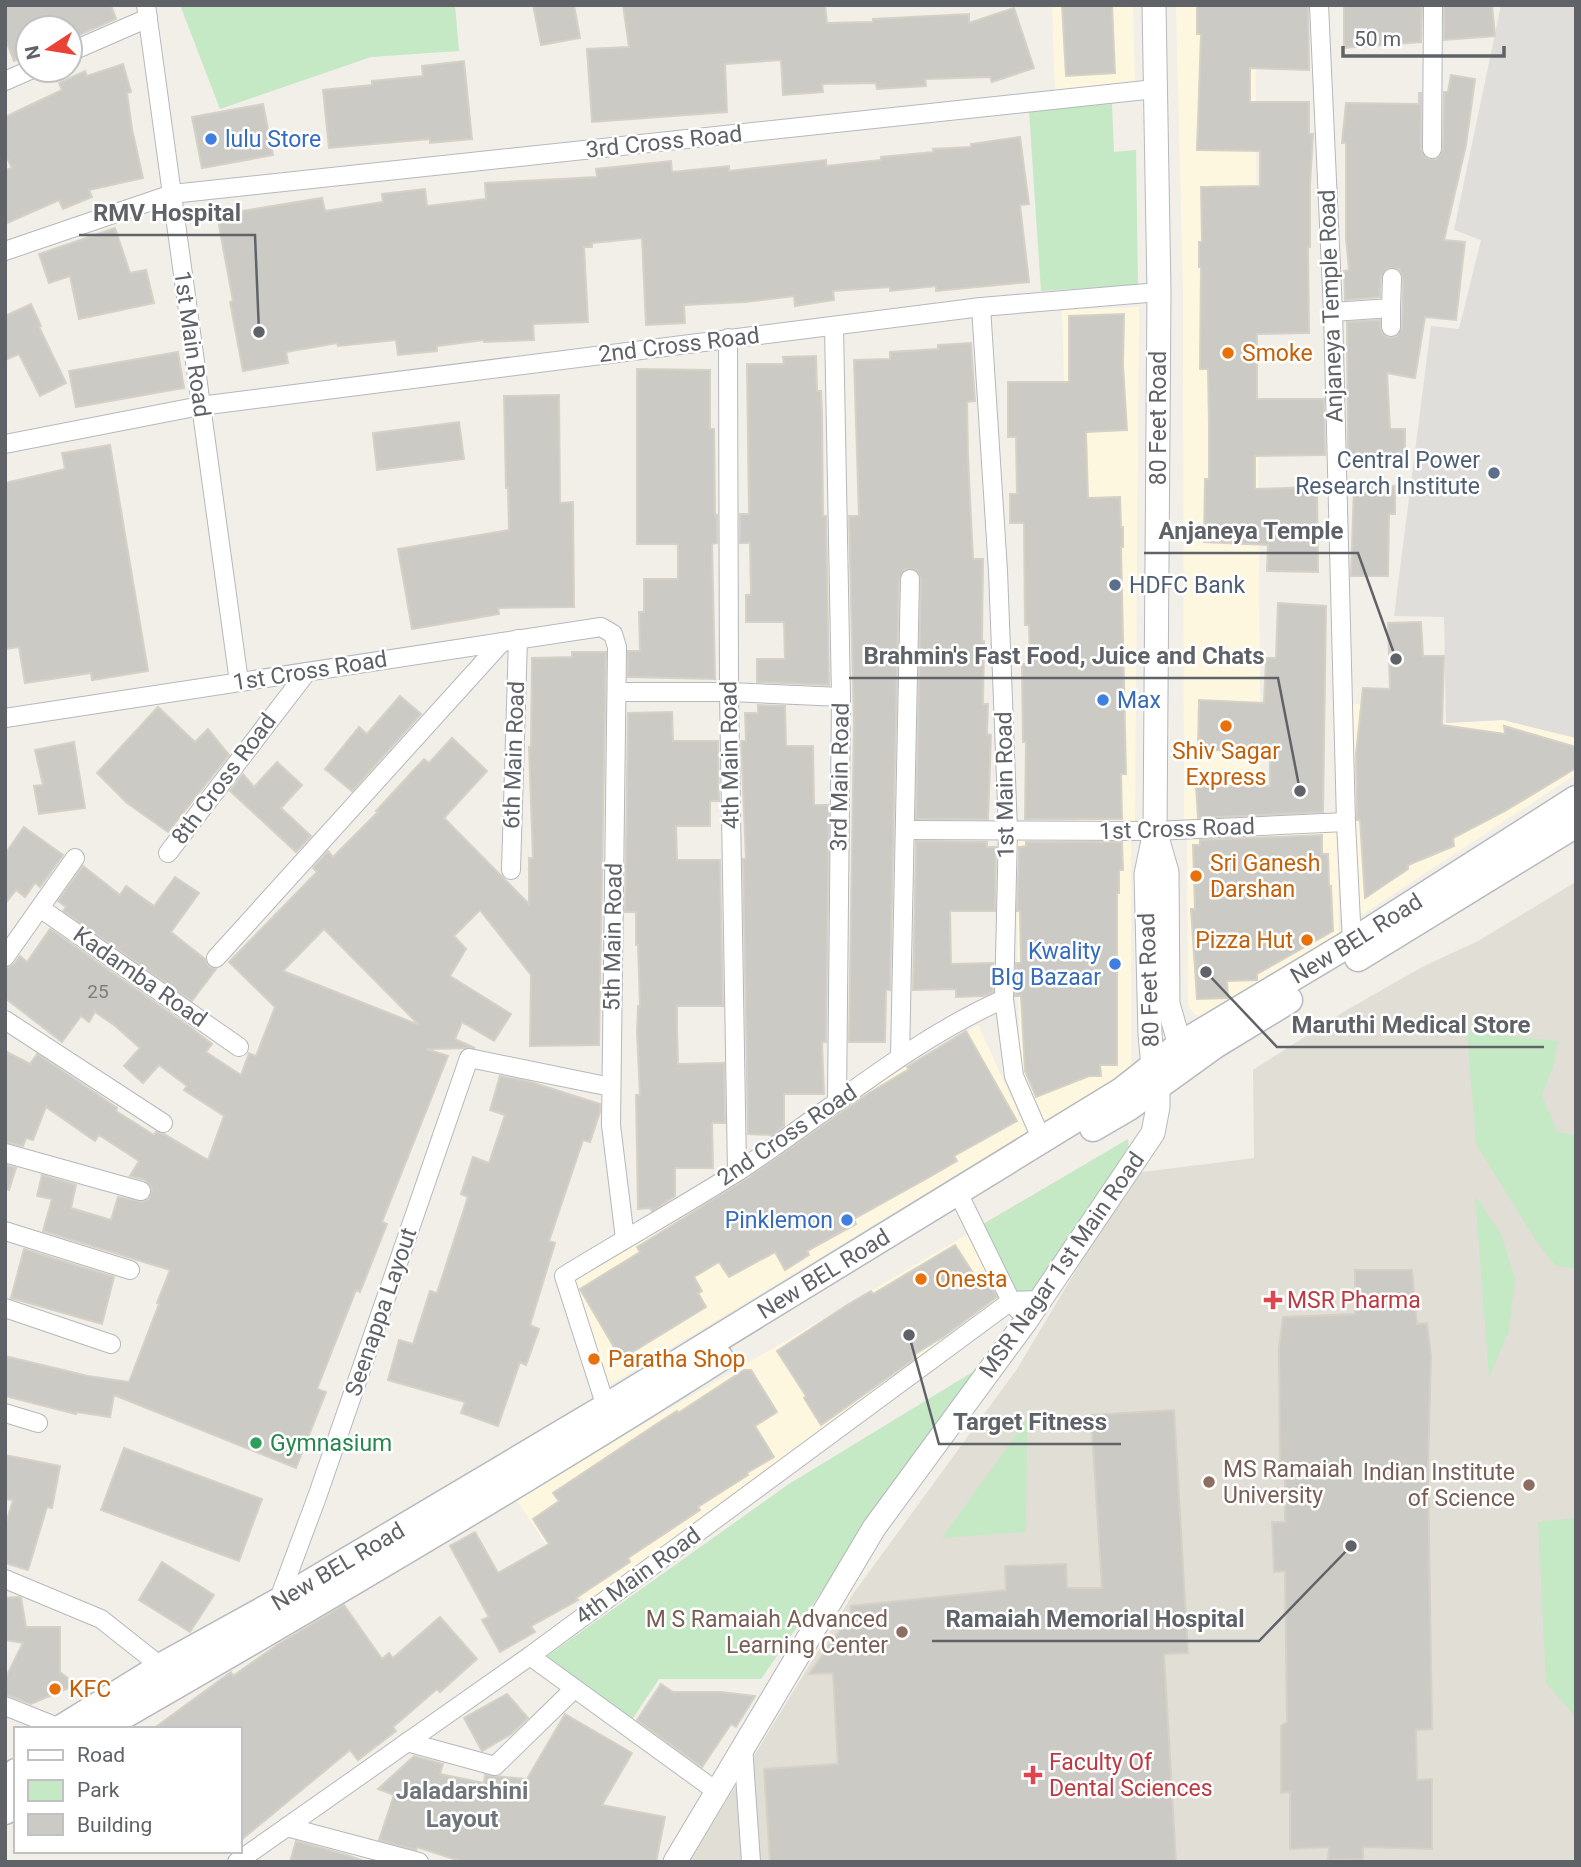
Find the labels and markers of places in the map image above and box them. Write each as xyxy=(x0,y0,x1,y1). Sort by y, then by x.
place label: lulu Store xyxy=(225,126,321,153)
marker: lulu Store xyxy=(203,131,219,147)
callout: RMV Hospital xyxy=(79,190,255,235)
place label: Smoke xyxy=(1242,340,1313,367)
marker: Smoke xyxy=(1220,345,1236,361)
place label: Central Power Research Institute xyxy=(1295,447,1480,500)
marker: Central Power Research Institute xyxy=(1486,465,1502,481)
callout: Anjaneya Temple xyxy=(1144,508,1358,553)
place label: HDFC Bank xyxy=(1129,572,1245,599)
marker: HDFC Bank xyxy=(1107,577,1123,593)
callout: Brahmin's Fast Food, Juice and Chats xyxy=(849,633,1278,678)
place label: Max xyxy=(1117,687,1161,714)
marker: Max xyxy=(1095,692,1111,708)
marker: Shiv Sagar Express xyxy=(1218,718,1234,734)
place label: Shiv Sagar Express xyxy=(1172,738,1280,791)
place label: Sri Ganesh Darshan xyxy=(1210,850,1320,903)
marker: Sri Ganesh Darshan xyxy=(1188,868,1204,884)
place label: Pizza Hut xyxy=(1195,927,1293,954)
marker: Pizza Hut xyxy=(1299,932,1315,948)
place label: Kwality BIg Bazaar xyxy=(991,938,1101,991)
marker: Kwality BIg Bazaar xyxy=(1107,956,1123,972)
callout: Maruthi Medical Store xyxy=(1277,1002,1544,1047)
place label: Pinklemon xyxy=(725,1207,833,1234)
marker: Pinklemon xyxy=(839,1212,855,1228)
place label: Onesta xyxy=(935,1266,1008,1293)
marker: Onesta xyxy=(913,1271,929,1287)
place label: MSR Pharma xyxy=(1287,1287,1421,1314)
marker: MSR Pharma xyxy=(1265,1292,1281,1308)
place label: Paratha Shop xyxy=(608,1346,746,1373)
marker: Paratha Shop xyxy=(586,1351,602,1367)
callout: Target Fitness xyxy=(939,1399,1121,1444)
place label: Gymnasium xyxy=(270,1430,392,1457)
marker: Gymnasium xyxy=(248,1435,264,1451)
place label: MS Ramaiah University xyxy=(1223,1456,1353,1509)
place label: Indian Institute of Science xyxy=(1363,1459,1515,1512)
marker: MS Ramaiah University xyxy=(1201,1474,1217,1490)
marker: Indian Institute of Science xyxy=(1521,1477,1537,1493)
callout: Ramaiah Memorial Hospital xyxy=(932,1596,1259,1641)
place label: M S Ramaiah Advanced Learning Center xyxy=(646,1606,888,1659)
marker: M S Ramaiah Advanced Learning Center xyxy=(894,1624,910,1640)
place label: KFC xyxy=(69,1676,111,1703)
marker: KFC xyxy=(47,1681,63,1697)
place label: Faculty Of Dental Sciences xyxy=(1049,1749,1213,1802)
marker: Faculty Of Dental Sciences xyxy=(1023,1765,1043,1785)

